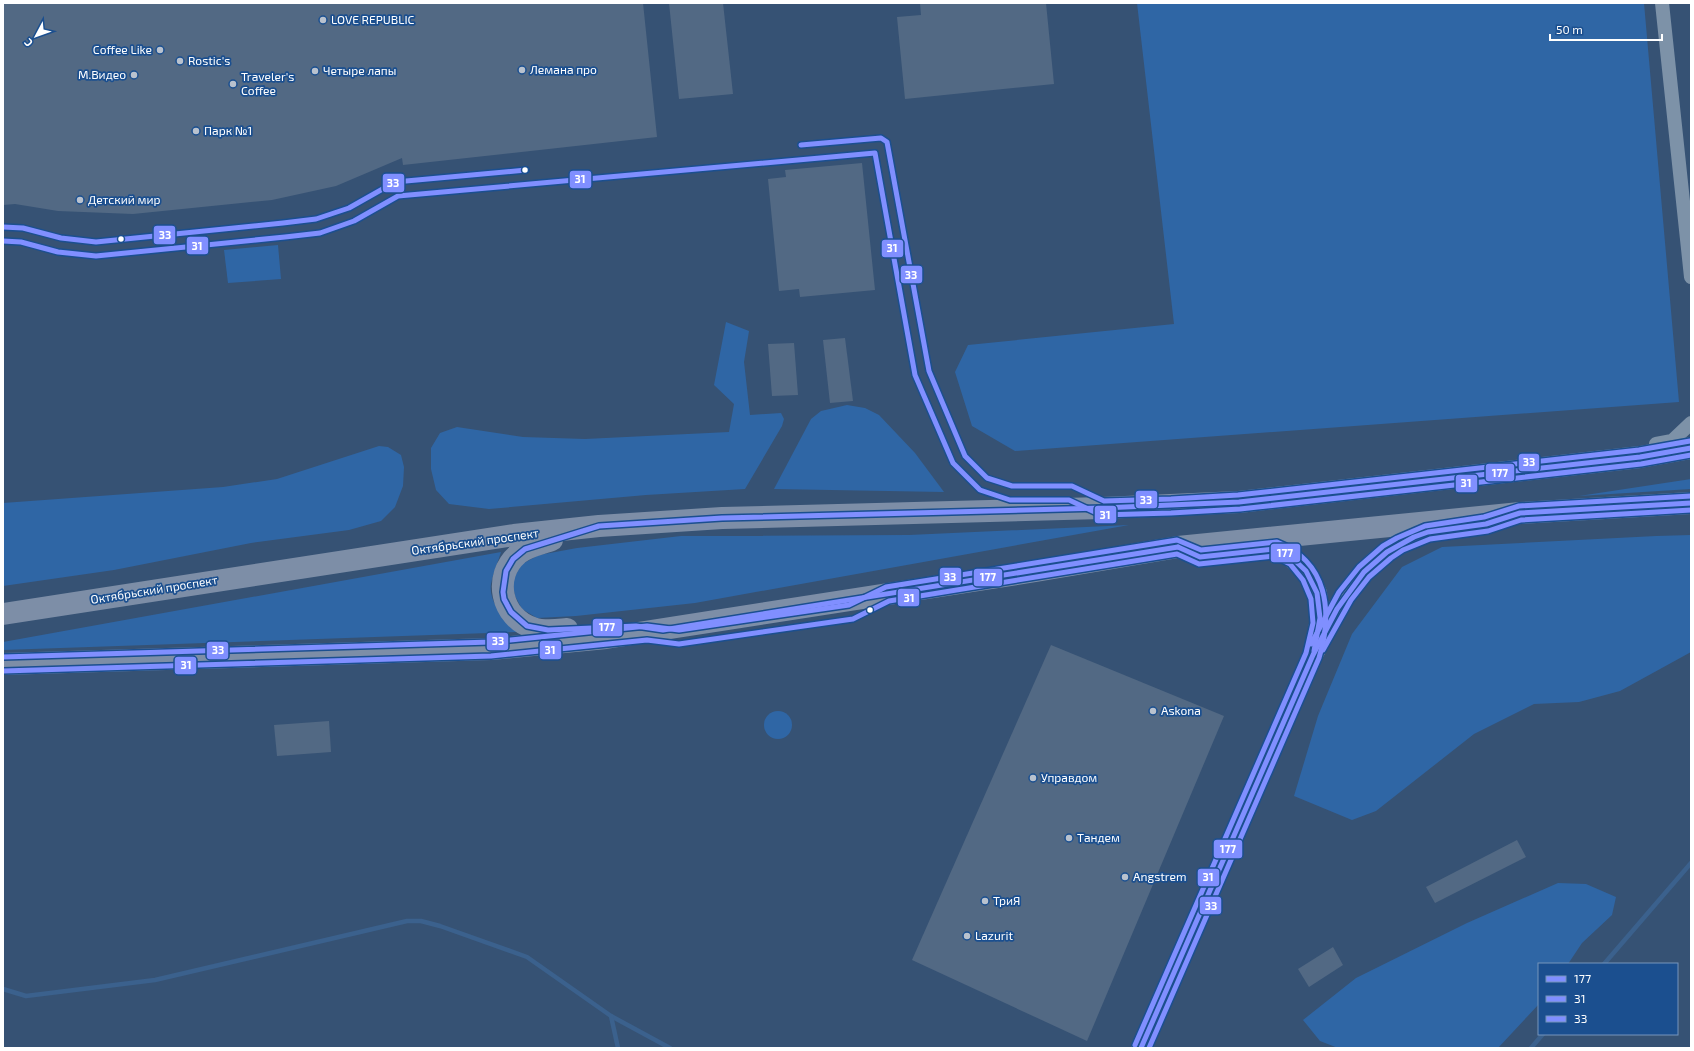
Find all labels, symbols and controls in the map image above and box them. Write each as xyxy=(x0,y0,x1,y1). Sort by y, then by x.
place label: LOVE REPUBLIC xyxy=(331,12,415,26)
marker: LOVE REPUBLIC xyxy=(318,15,328,25)
north arrow xyxy=(16,16,56,56)
scale bar xyxy=(1550,16,1662,42)
text: 50 m xyxy=(1556,22,1583,36)
text: С xyxy=(21,36,35,50)
place label: Coffee Like xyxy=(93,42,152,56)
marker: Coffee Like xyxy=(155,45,165,55)
place label: Rostic's xyxy=(188,53,230,67)
marker: Rostic's xyxy=(175,56,185,66)
place label: Лемана про xyxy=(530,62,597,76)
place label: Четыре лапы xyxy=(323,63,396,77)
marker: Лемана про xyxy=(517,65,527,75)
marker: Четыре лапы xyxy=(310,66,320,76)
place label: М.Видео xyxy=(78,67,126,81)
place label: Traveler's Coffee xyxy=(241,69,294,97)
marker: М.Видео xyxy=(129,70,139,80)
marker: Traveler's Coffee xyxy=(228,79,238,89)
place label: Парк №1 xyxy=(204,123,252,137)
marker: Парк №1 xyxy=(191,126,201,136)
unlabelled marker xyxy=(520,165,530,175)
line badge: 31 xyxy=(569,170,592,189)
text: 31 xyxy=(575,172,586,185)
line badge: 33 xyxy=(382,173,405,193)
text: 33 xyxy=(387,176,399,189)
place label: Детский мир xyxy=(88,192,160,206)
marker: Детский мир xyxy=(75,195,85,205)
line badge: 33 xyxy=(153,225,176,245)
text: 33 xyxy=(159,228,171,241)
unlabelled marker xyxy=(116,234,126,244)
line badge: 31 xyxy=(186,236,209,255)
text: 31 xyxy=(192,239,203,252)
line badge: 31 xyxy=(881,239,904,258)
text: 31 xyxy=(887,241,898,254)
line badge: 33 xyxy=(900,265,923,284)
text: 33 xyxy=(905,268,917,281)
line badge: 33 xyxy=(1518,453,1540,472)
text: 33 xyxy=(1523,455,1535,468)
line badge: 177 xyxy=(1485,463,1515,482)
text: 177 xyxy=(1492,466,1508,479)
line badge: 31 xyxy=(1455,474,1478,493)
text: 31 xyxy=(1461,476,1472,489)
line badge: 33 xyxy=(1135,490,1158,509)
text: 33 xyxy=(1140,493,1152,506)
line badge: 31 xyxy=(1094,505,1117,524)
text: 31 xyxy=(1100,508,1111,521)
street label: Октябрьский проспект xyxy=(410,525,540,557)
line badge: 177 xyxy=(1270,543,1301,563)
text: 177 xyxy=(1277,546,1293,559)
line badge: 33 xyxy=(939,567,962,586)
line badge: 177 xyxy=(973,568,1003,587)
text: 33 xyxy=(944,570,956,583)
text: 177 xyxy=(980,570,996,583)
street label: Октябрьский проспект xyxy=(89,572,218,606)
line badge: 31 xyxy=(897,588,920,607)
text: 31 xyxy=(904,591,915,604)
unlabelled marker xyxy=(865,605,875,615)
line badge: 177 xyxy=(592,618,623,637)
text: 177 xyxy=(599,620,615,633)
line badge: 33 xyxy=(486,632,509,651)
text: 33 xyxy=(492,634,504,647)
line badge: 31 xyxy=(539,640,562,660)
line badge: 33 xyxy=(206,641,229,660)
text: 33 xyxy=(212,643,224,656)
text: 31 xyxy=(545,643,556,656)
line badge: 31 xyxy=(174,656,197,675)
text: 31 xyxy=(181,658,192,671)
place label: Askona xyxy=(1161,703,1201,717)
marker: Askona xyxy=(1148,706,1158,716)
place label: Управдом xyxy=(1041,770,1097,784)
marker: Управдом xyxy=(1028,773,1038,783)
place label: Тандем xyxy=(1077,830,1120,844)
marker: Тандем xyxy=(1064,833,1074,843)
line badge: 177 xyxy=(1213,839,1243,859)
text: 177 xyxy=(1220,842,1236,855)
line badge: 31 xyxy=(1197,868,1220,887)
place label: Angstrem xyxy=(1133,869,1186,883)
text: 31 xyxy=(1203,870,1214,883)
marker: Angstrem xyxy=(1120,872,1130,882)
place label: ТриЯ xyxy=(993,893,1020,907)
marker: ТриЯ xyxy=(980,896,990,906)
line badge: 33 xyxy=(1199,896,1222,915)
text: 33 xyxy=(1205,899,1217,912)
place label: Lazurit xyxy=(975,928,1014,942)
marker: Lazurit xyxy=(962,931,972,941)
legend xyxy=(1538,963,1678,1035)
text: 177 xyxy=(1574,971,1591,985)
text: 31 xyxy=(1574,991,1585,1005)
text: 33 xyxy=(1574,1011,1587,1025)

